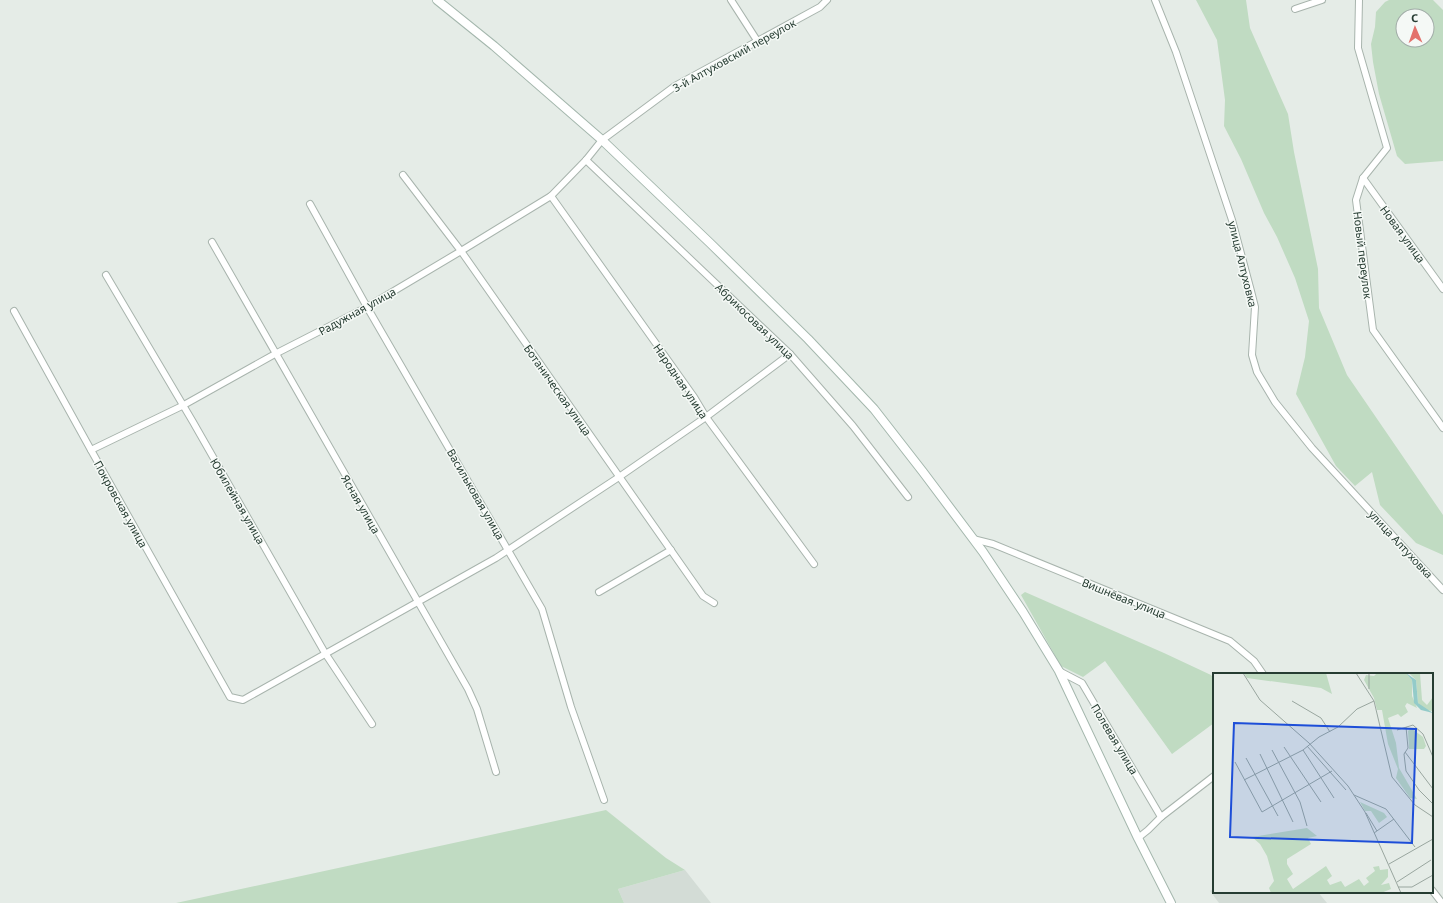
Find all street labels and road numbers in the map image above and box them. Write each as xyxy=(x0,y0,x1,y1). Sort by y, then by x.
street label: 3-й Алтуховский переулок xyxy=(670,15,798,95)
street label: Новая улица xyxy=(1377,202,1429,266)
street label: Новый переулок xyxy=(1350,210,1376,300)
street label: улица Алтуховка xyxy=(1225,219,1261,309)
street label: Абрикосовая улица xyxy=(712,280,798,362)
street label: Радужная улица xyxy=(316,283,398,339)
street label: Ботаническая улица xyxy=(521,341,595,439)
street label: Народная улица xyxy=(650,341,712,421)
street label: Васильковая улица xyxy=(444,446,508,542)
street label: Юбилейная улица xyxy=(207,455,269,547)
street label: Покровская улица xyxy=(91,458,151,550)
street label: Ясная улица xyxy=(338,472,384,536)
street label: улица Алтуховка xyxy=(1365,507,1437,581)
street label: Вишнёвая улица xyxy=(1080,574,1168,622)
street label: Полевая улица xyxy=(1088,701,1142,777)

